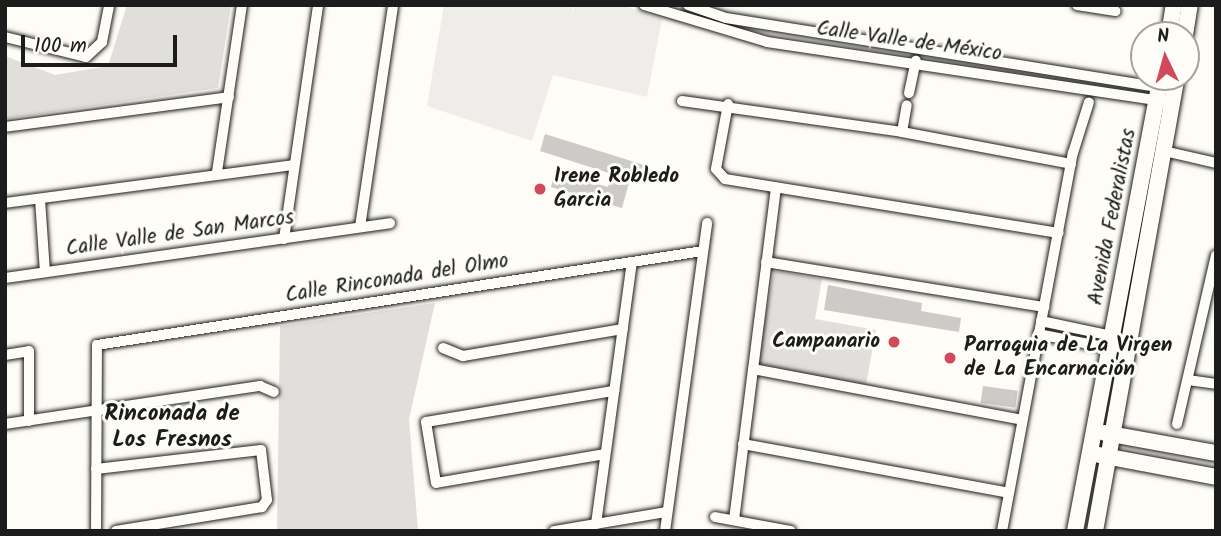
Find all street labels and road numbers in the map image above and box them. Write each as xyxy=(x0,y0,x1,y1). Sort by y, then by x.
street label: Calle Valle de México xyxy=(815,17,1003,67)
street label: Avenida Federalistas xyxy=(1084,127,1142,307)
street label: Calle Valle de San Marcos xyxy=(64,206,296,262)
street label: Calle Rinconada del Olmo xyxy=(284,249,510,309)

